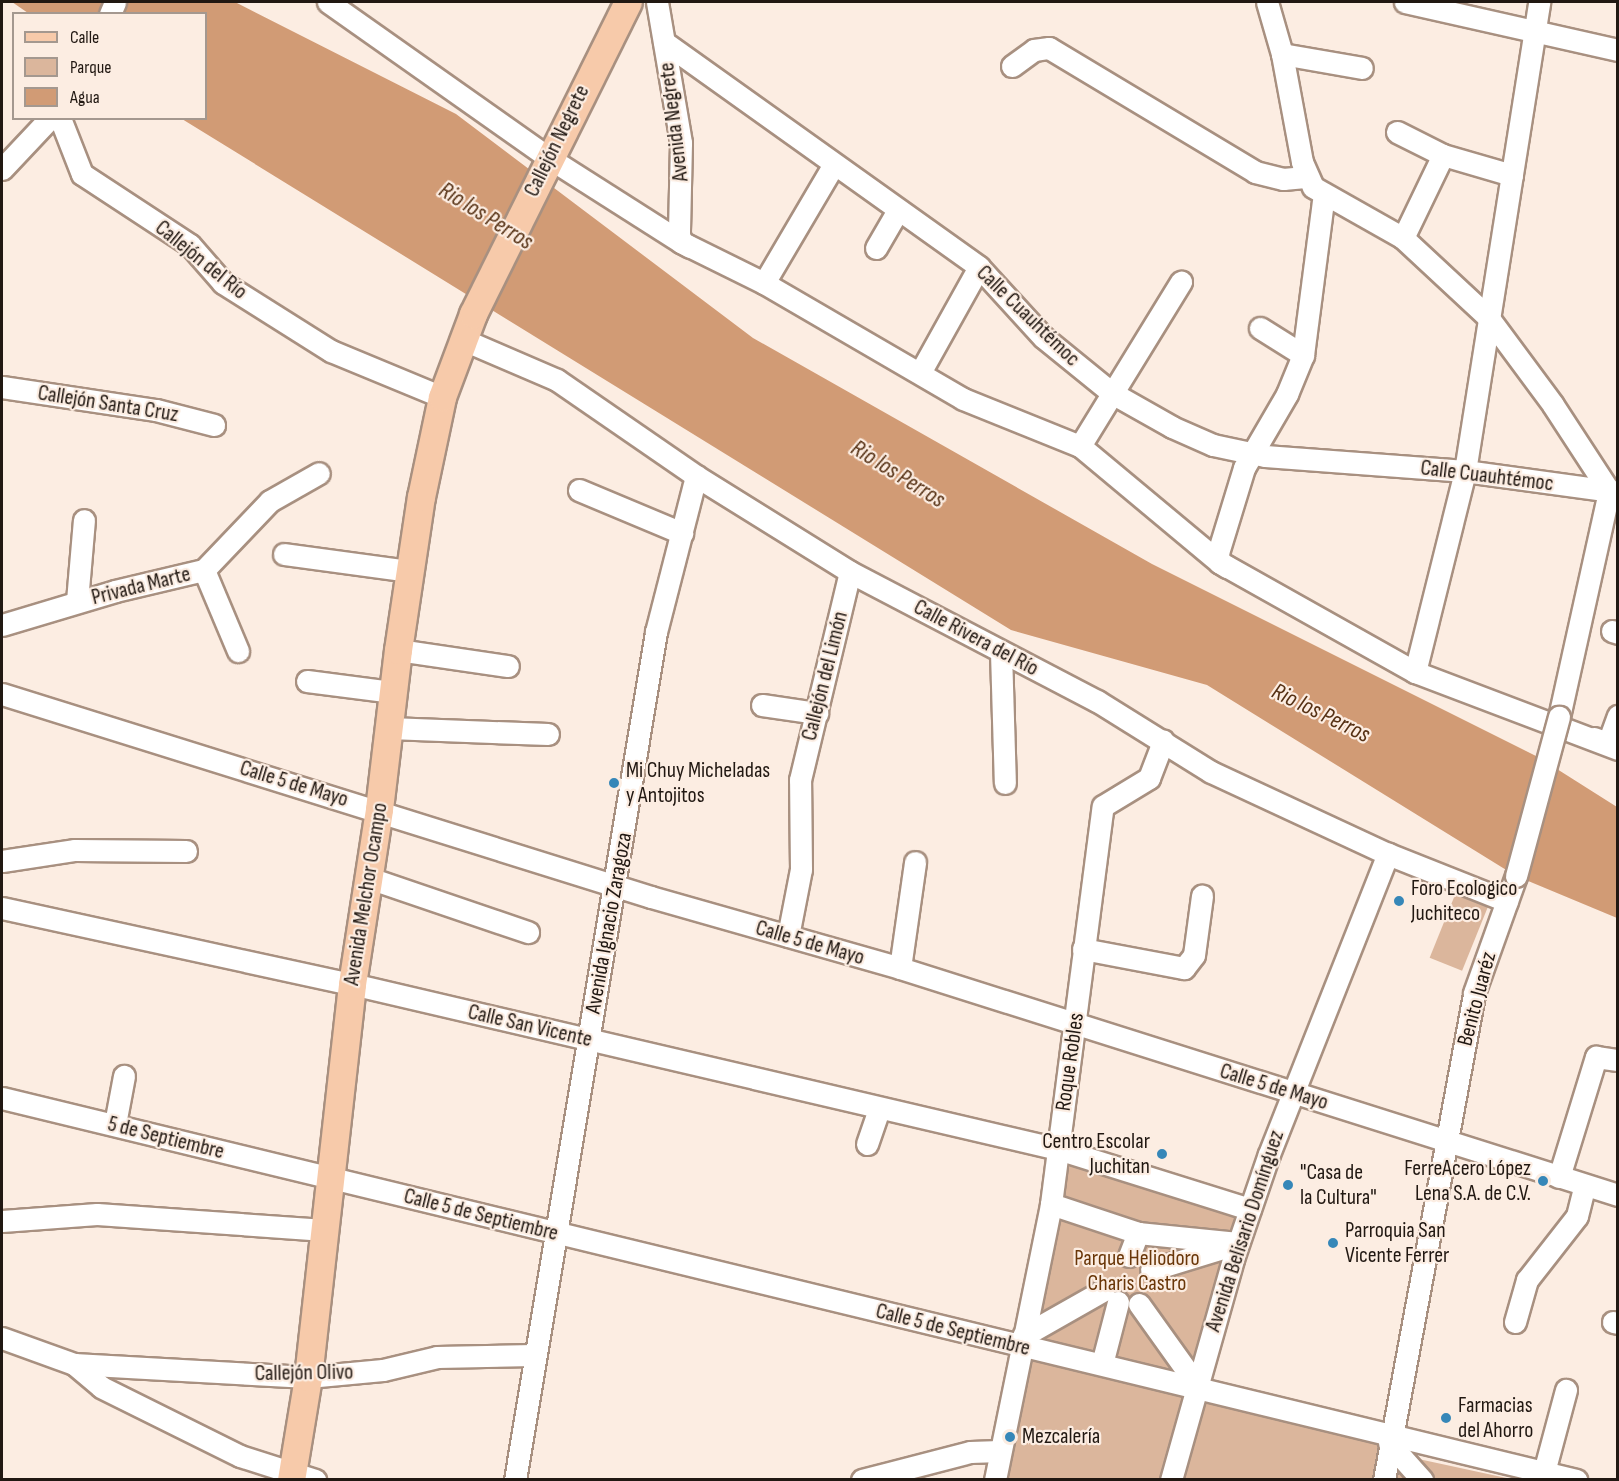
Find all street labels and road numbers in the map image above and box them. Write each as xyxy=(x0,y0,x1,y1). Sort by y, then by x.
street label: Avenida Negrete xyxy=(654,61,694,183)
street label: Callejón Negrete xyxy=(519,81,595,201)
street label: Callejón del Río xyxy=(150,215,252,305)
street label: Calle Cuauhtémoc xyxy=(971,260,1085,372)
street label: Callejón Santa Cruz xyxy=(36,380,180,428)
street label: Calle Cuauhtémoc xyxy=(1419,455,1555,497)
street label: Privada Marte xyxy=(89,561,193,611)
street label: Calle Rivera del Río xyxy=(909,594,1043,682)
street label: Callejón del Limón xyxy=(796,609,854,743)
street label: Calle 5 de Mayo xyxy=(237,755,351,813)
street label: Avenida Melchor Ocampo xyxy=(339,801,393,987)
street label: Avenida Ignacio Zaragoza xyxy=(580,830,638,1016)
street label: Calle 5 de Mayo xyxy=(753,915,867,971)
street label: Benito Juaréz xyxy=(1452,949,1502,1049)
street label: Calle San Vicente xyxy=(465,999,595,1053)
street label: Roque Robles xyxy=(1050,1011,1090,1113)
street label: Calle 5 de Mayo xyxy=(1217,1058,1331,1116)
street label: 5 de Septiembre xyxy=(105,1111,227,1165)
street label: Avenida Belisario Domínguez xyxy=(1200,1127,1290,1335)
street label: Calle 5 de Septiembre xyxy=(401,1183,561,1247)
street label: Calle 5 de Septiembre xyxy=(873,1298,1033,1362)
street label: Callejón Olivo xyxy=(254,1359,354,1387)

